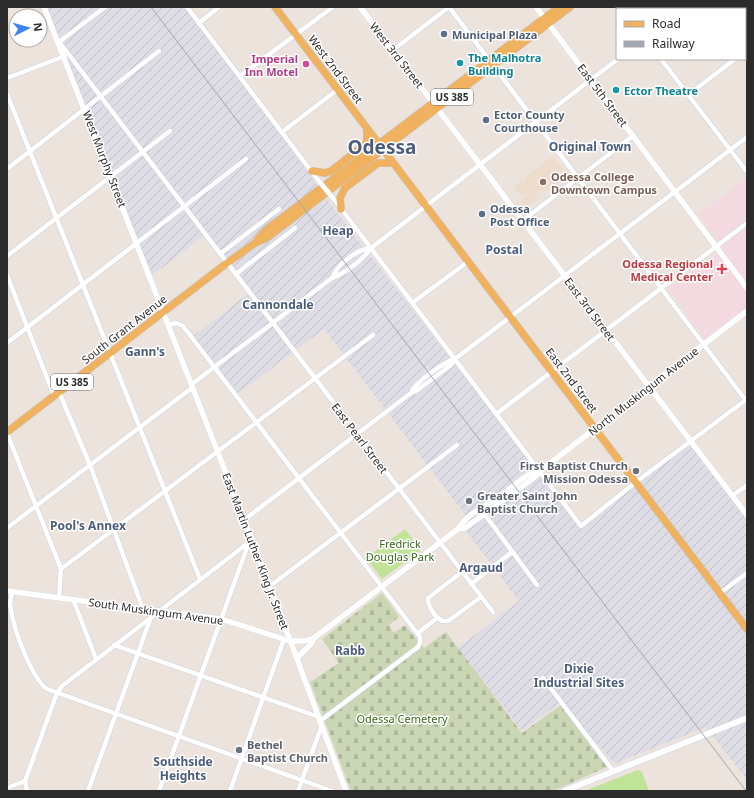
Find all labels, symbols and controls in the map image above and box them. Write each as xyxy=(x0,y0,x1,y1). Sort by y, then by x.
north arrow xyxy=(8,8,48,48)
legend xyxy=(616,8,746,60)
text: Road xyxy=(652,15,681,32)
street label: West 3rd Street xyxy=(367,19,427,91)
text: N xyxy=(31,22,46,32)
place label: Municipal Plaza xyxy=(452,27,537,42)
marker: Municipal Plaza xyxy=(439,29,449,39)
street label: West 2nd Street xyxy=(305,32,367,106)
text: Railway xyxy=(652,35,696,52)
place label: The Malhotra Building xyxy=(468,50,541,78)
place label: Imperial Inn Motel xyxy=(245,51,298,79)
marker: The Malhotra Building xyxy=(455,58,465,68)
marker: Imperial Inn Motel xyxy=(301,59,311,69)
street label: East 5th Street xyxy=(574,61,632,129)
place label: Ector Theatre xyxy=(624,83,698,98)
marker: Ector Theatre xyxy=(611,85,621,95)
road number: US 385 xyxy=(431,89,473,105)
place label: Ector County Courthouse xyxy=(494,107,565,135)
street label: West Murphy Street xyxy=(80,109,130,209)
marker: Ector County Courthouse xyxy=(481,115,491,125)
district label: Odessa xyxy=(348,134,416,160)
district label: Original Town xyxy=(549,138,631,155)
place label: Odessa College Downtown Campus xyxy=(551,169,658,197)
marker: Odessa College Downtown Campus xyxy=(538,177,548,187)
place label: Odessa Post Office xyxy=(490,201,550,229)
marker: Odessa Post Office xyxy=(477,209,487,219)
district label: Heap xyxy=(322,222,354,239)
district label: Postal xyxy=(486,241,522,258)
place label: Odessa Regional Medical Center xyxy=(622,256,713,284)
marker: Odessa Regional Medical Center xyxy=(716,263,728,275)
street label: East 3rd Street xyxy=(561,274,619,344)
street label: South Grant Avenue xyxy=(78,291,170,367)
district label: Cannondale xyxy=(242,296,314,313)
district label: Gann's xyxy=(125,343,165,360)
street label: North Muskingum Avenue xyxy=(585,343,701,439)
street label: East 2nd Street xyxy=(543,344,601,416)
road number: US 385 xyxy=(51,374,93,390)
street label: East Pearl Street xyxy=(329,400,391,476)
place label: First Baptist Church Mission Odessa xyxy=(520,458,628,486)
marker: First Baptist Church Mission Odessa xyxy=(631,466,641,476)
street label: East Martin Luther King Jr. Street xyxy=(219,470,293,632)
place label: Greater Saint John Baptist Church xyxy=(477,488,577,516)
marker: Greater Saint John Baptist Church xyxy=(464,496,474,506)
district label: Pool's Annex xyxy=(50,517,126,534)
park label: Fredrick Douglas Park xyxy=(366,536,434,564)
district label: Argaud xyxy=(459,559,503,576)
street label: South Muskingum Avenue xyxy=(88,594,224,628)
district label: Rabb xyxy=(335,642,366,659)
district label: Dixie Industrial Sites xyxy=(534,660,624,691)
park label: Odessa Cemetery xyxy=(356,711,448,726)
place label: Bethel Baptist Church xyxy=(247,737,328,765)
marker: Bethel Baptist Church xyxy=(234,745,244,755)
district label: Southside Heights xyxy=(153,753,213,784)

